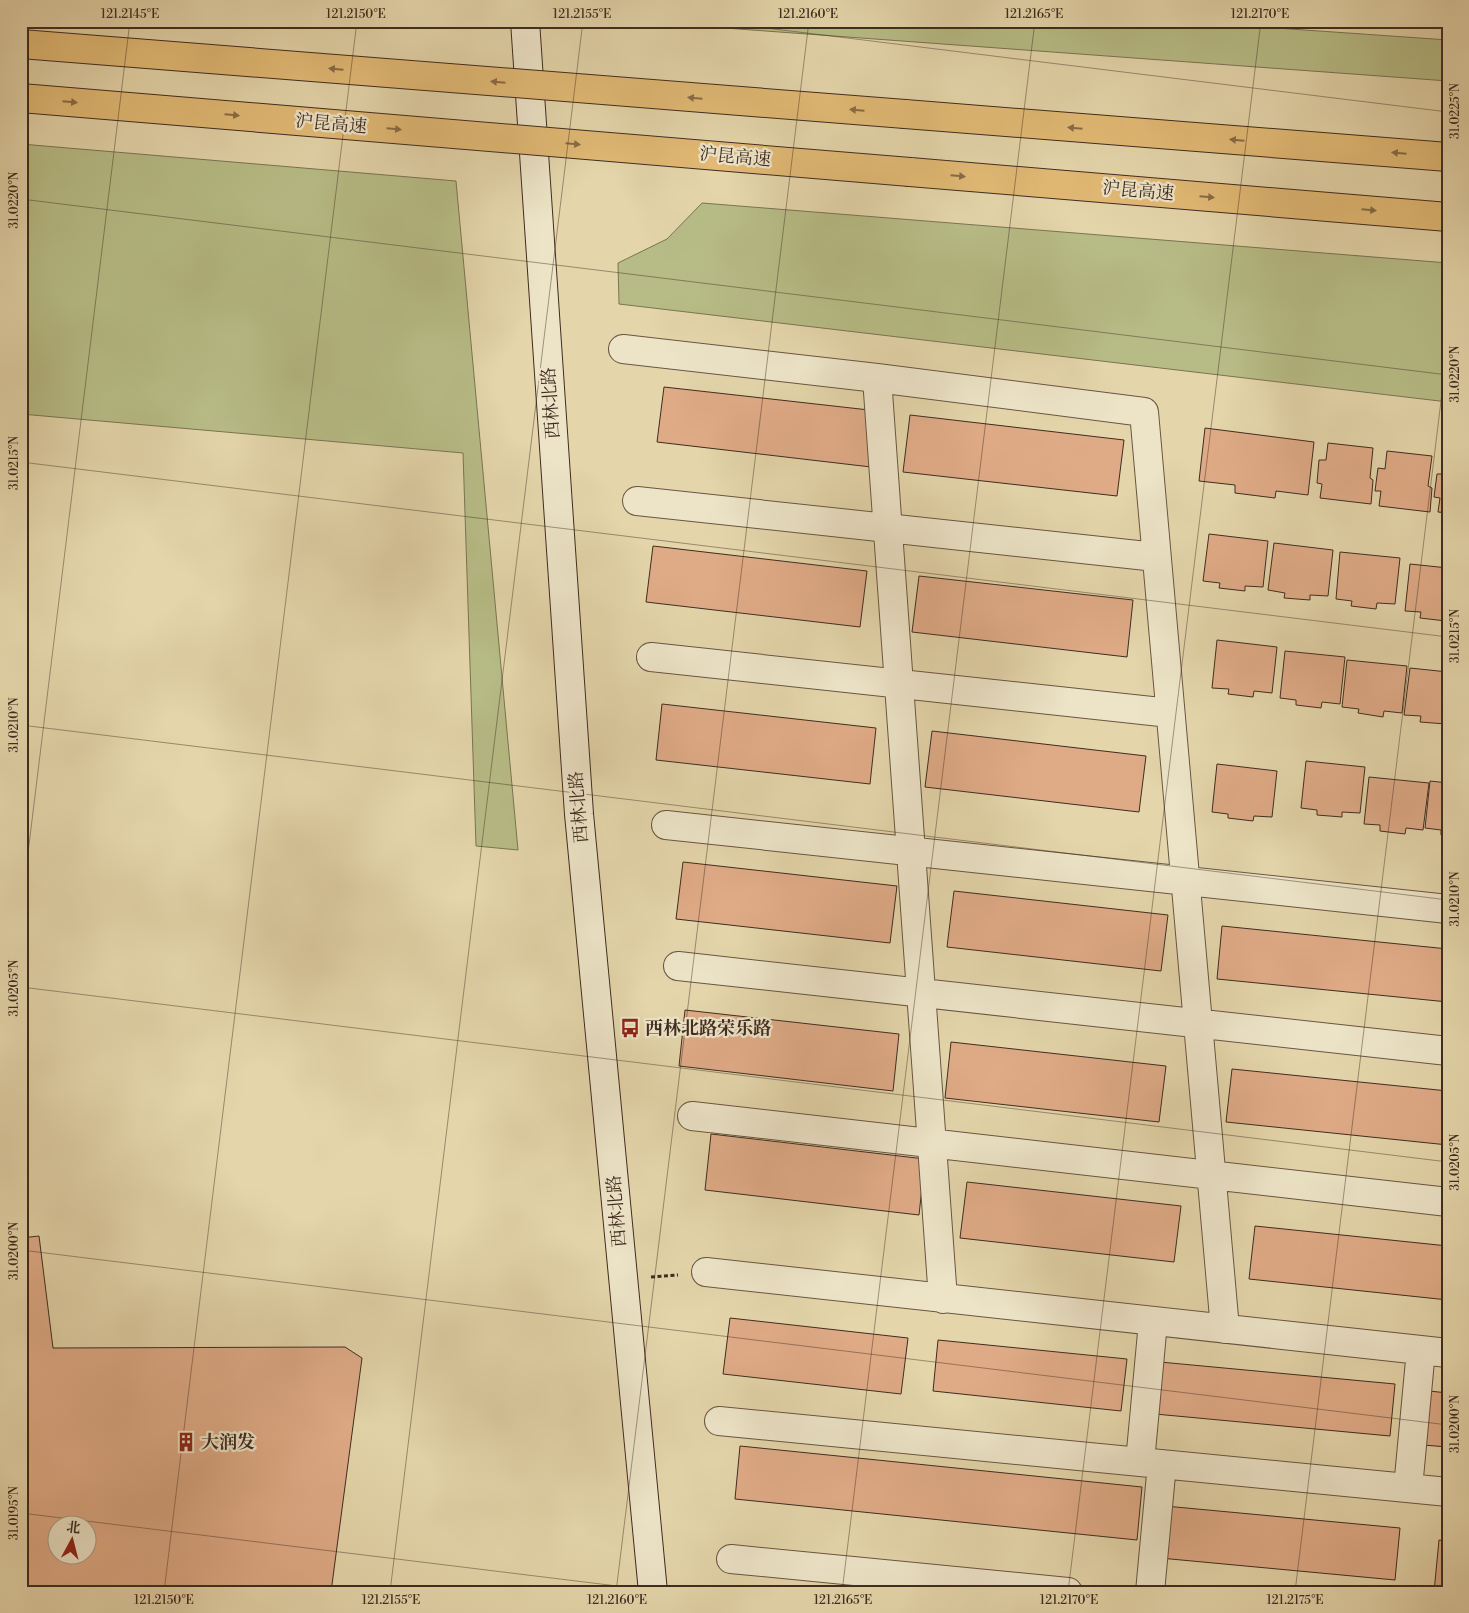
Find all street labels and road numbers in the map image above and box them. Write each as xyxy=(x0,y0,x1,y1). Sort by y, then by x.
street label: 沪昆高速 xyxy=(294,109,368,139)
street label: 沪昆高速 xyxy=(698,142,772,172)
street label: 沪昆高速 xyxy=(1101,176,1175,206)
street label: 西林北路 xyxy=(537,366,565,440)
street label: 西林北路 xyxy=(564,770,594,844)
street label: 西林北路 xyxy=(602,1174,632,1248)

